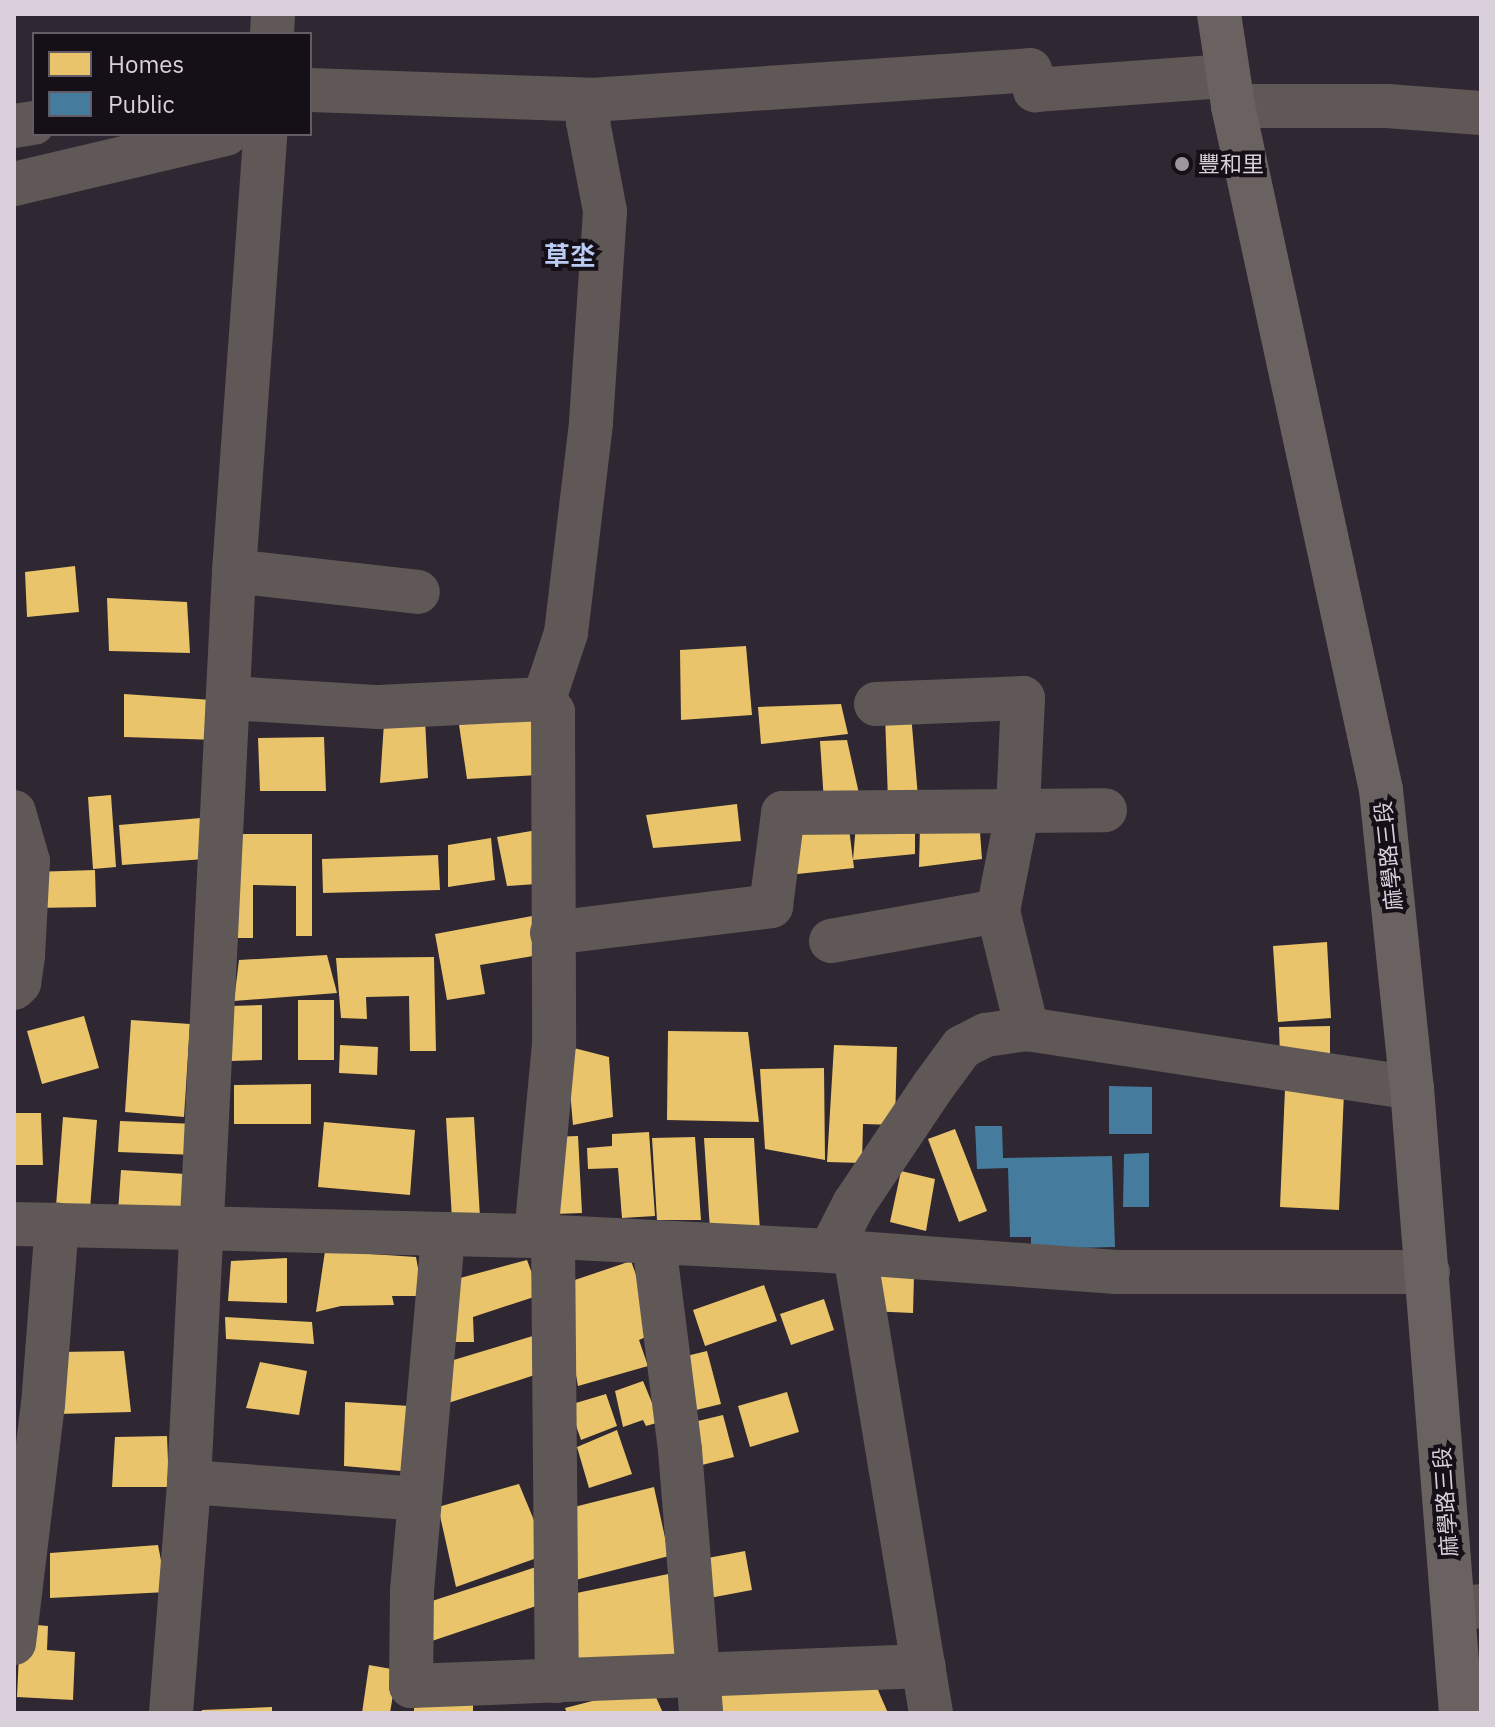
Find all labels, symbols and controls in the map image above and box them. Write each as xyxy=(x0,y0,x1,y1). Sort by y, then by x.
legend xyxy=(32,32,312,136)
text: Homes xyxy=(108,48,184,80)
text: Public xyxy=(108,88,175,120)
place label: 豐和里 xyxy=(1198,151,1264,177)
marker: 豐和里 xyxy=(1173,155,1191,173)
district label: 草坔 xyxy=(544,240,596,272)
street label: 麻學路三段 xyxy=(1369,800,1407,912)
street label: 麻學路三段 xyxy=(1428,1446,1462,1558)

